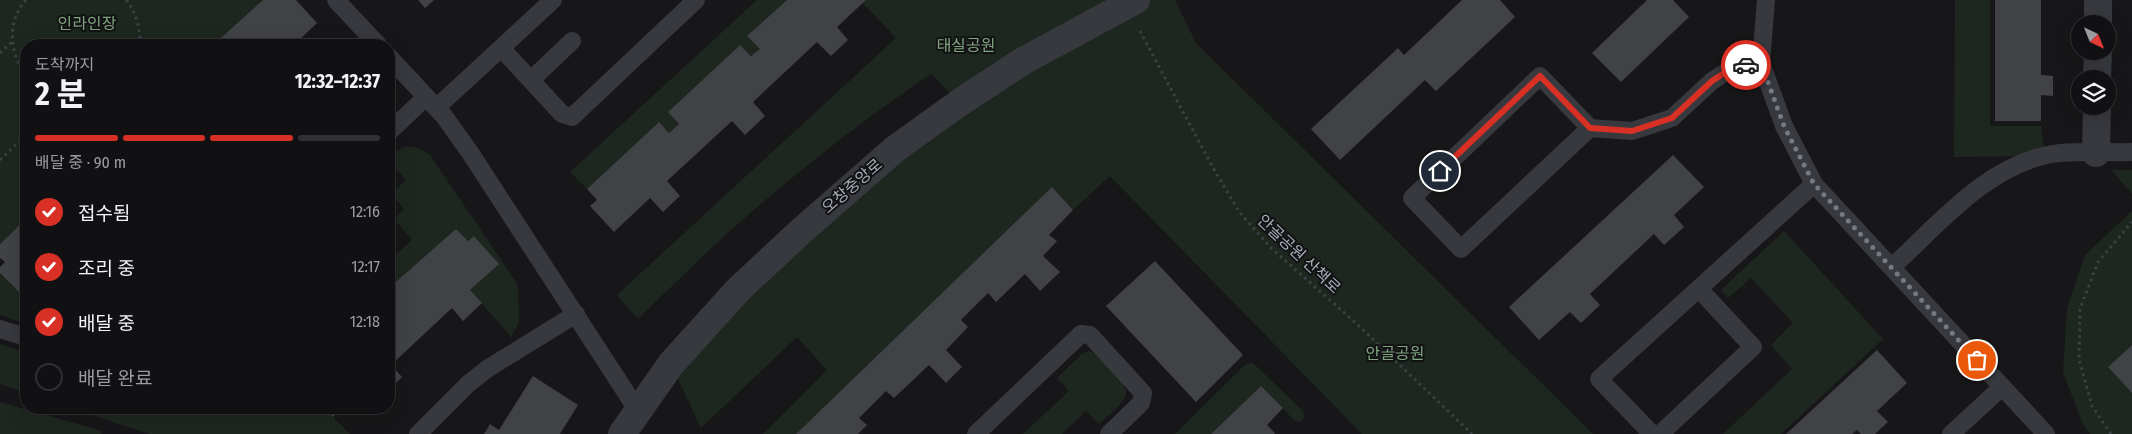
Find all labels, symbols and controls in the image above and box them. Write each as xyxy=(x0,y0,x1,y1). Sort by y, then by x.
park label: 인라인장 xyxy=(58,14,117,33)
north arrow xyxy=(2071,15,2116,60)
map controls xyxy=(2071,15,2116,115)
park label: 태실공원 xyxy=(937,36,995,55)
courier xyxy=(1721,40,1771,90)
icon: car xyxy=(1732,51,1760,79)
text: 도착까지 xyxy=(35,55,94,74)
text: 12:32–12:37 xyxy=(295,70,380,93)
button: layers xyxy=(2071,70,2116,115)
text: 2 분 xyxy=(35,75,86,113)
pin xyxy=(1419,150,1461,192)
text: 배달 중 · 90 m xyxy=(35,153,126,172)
street label: 오창중앙로 xyxy=(818,155,886,217)
icon: home xyxy=(1426,157,1454,185)
icon: check xyxy=(35,198,63,226)
text: 접수됨 xyxy=(78,202,130,225)
text: 12:16 xyxy=(350,202,380,221)
street label: 안골공원 산책로 xyxy=(1253,211,1345,298)
icon: check xyxy=(35,253,63,281)
text: 조리 중 xyxy=(78,257,135,280)
text: 12:17 xyxy=(351,257,380,276)
icon: check xyxy=(35,308,63,336)
text: 배달 중 xyxy=(78,312,135,335)
text: 12:18 xyxy=(350,312,380,331)
pin xyxy=(1956,339,1998,381)
park label: 안골공원 xyxy=(1366,344,1424,363)
icon: bag xyxy=(1963,346,1991,374)
text: 배달 완료 xyxy=(78,367,152,390)

